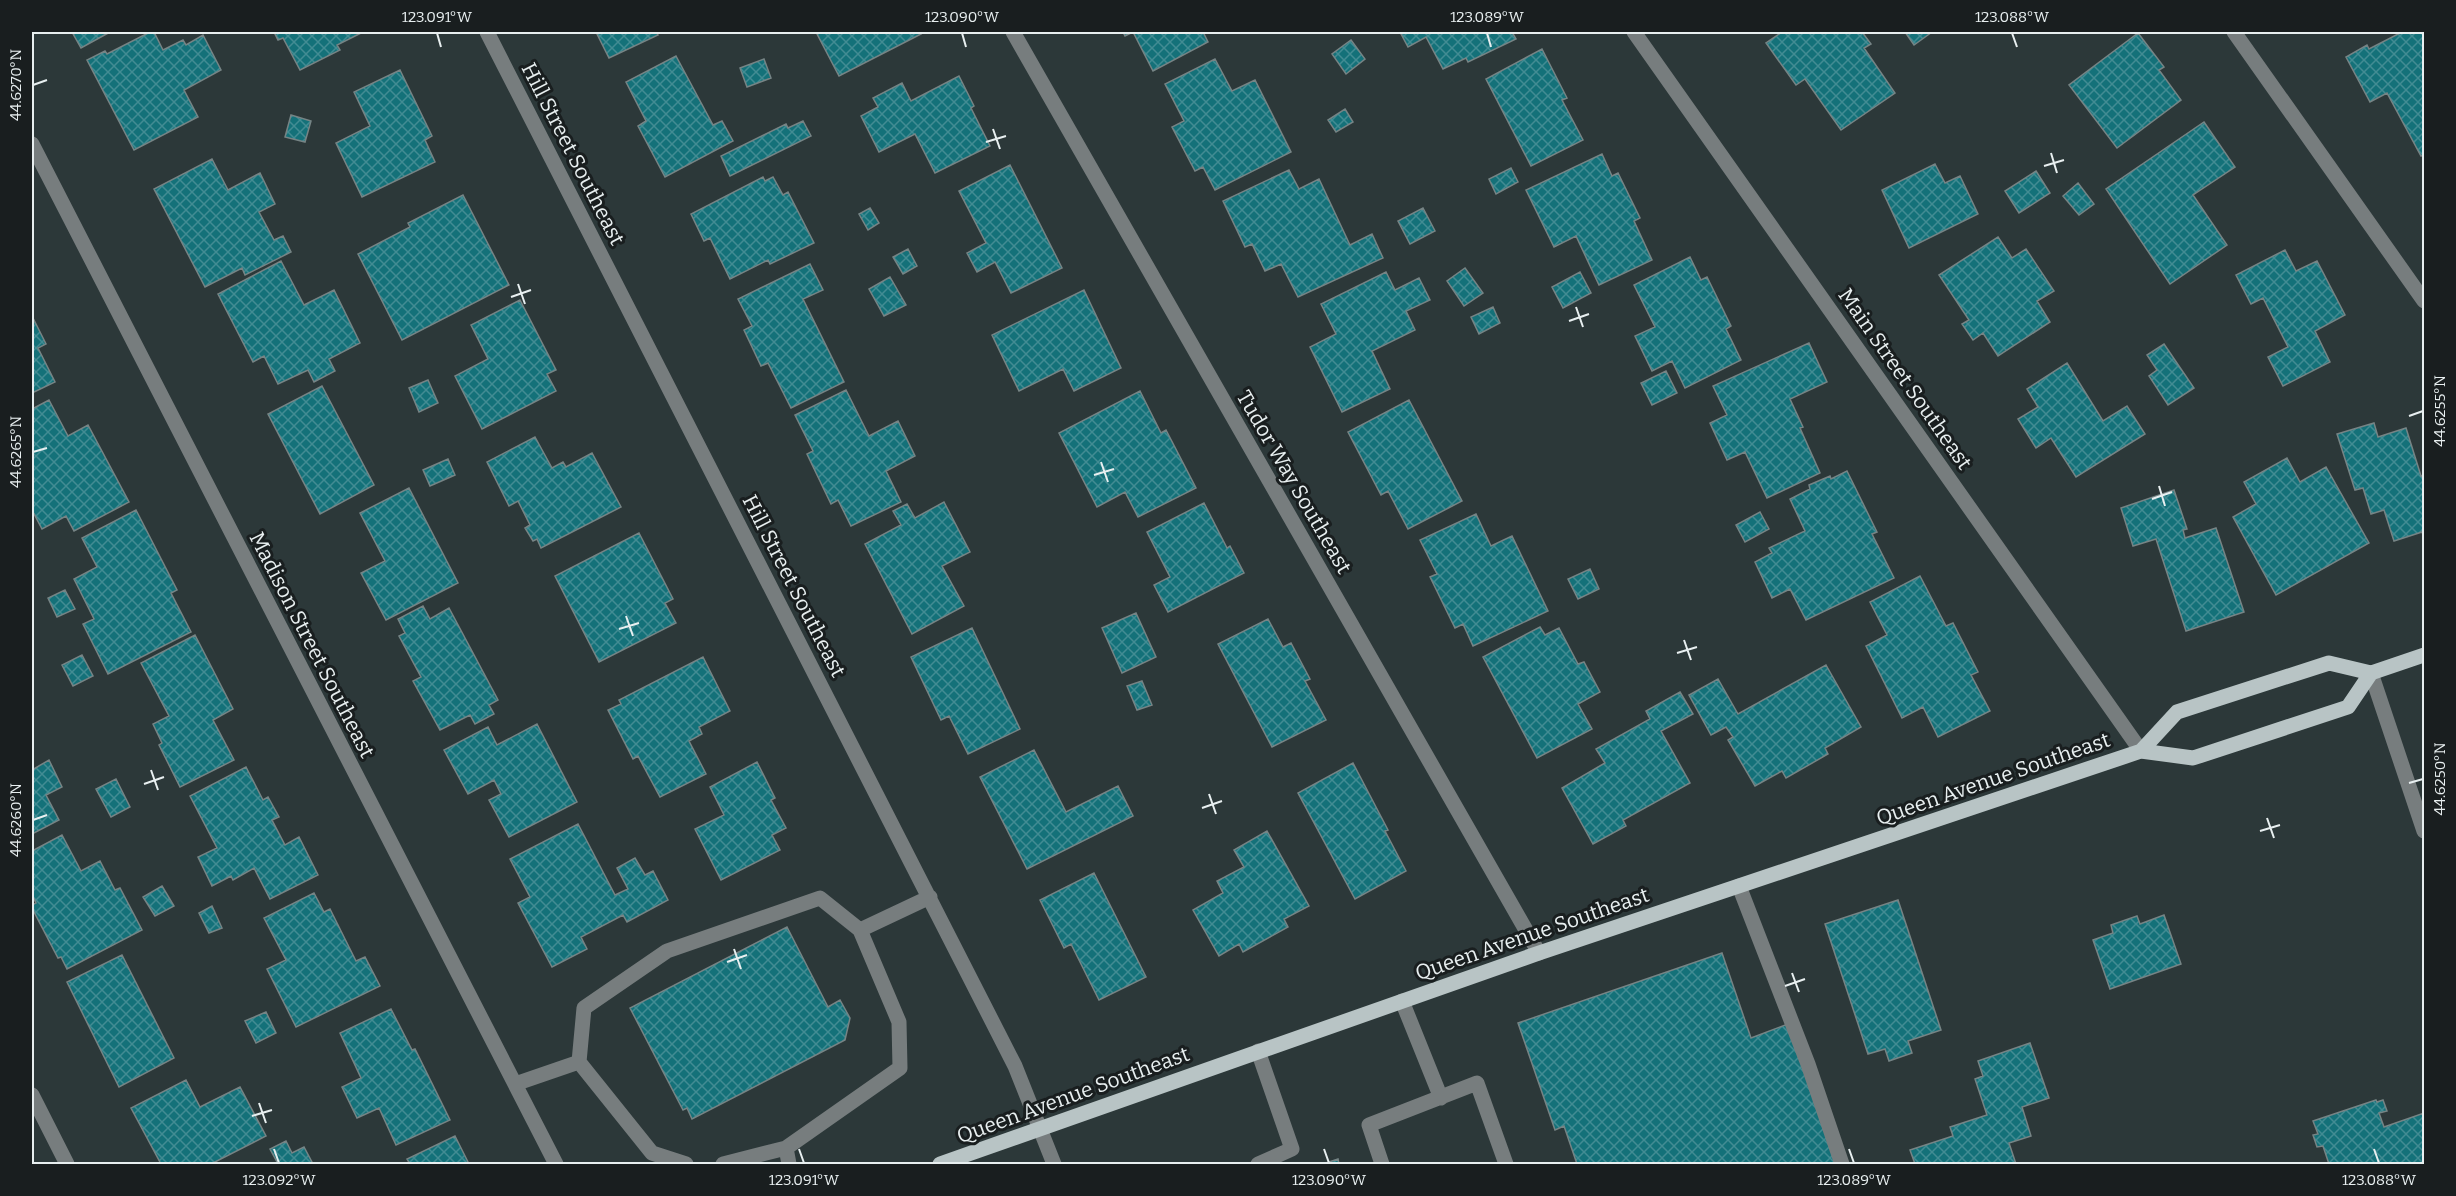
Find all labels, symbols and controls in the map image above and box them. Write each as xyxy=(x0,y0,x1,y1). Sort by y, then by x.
text: 123.091°W xyxy=(402,8,473,26)
text: 123.090°W xyxy=(925,8,1000,26)
text: 123.089°W xyxy=(1450,8,1524,26)
text: 123.088°W xyxy=(1975,8,2050,26)
text: 44.6270°N xyxy=(7,49,25,121)
street label: Hill Street Southeast xyxy=(516,58,630,250)
street label: Main Street Southeast xyxy=(1833,283,1978,475)
text: 44.6255°N xyxy=(2431,375,2449,447)
street label: Tudor Way Southeast xyxy=(1231,386,1357,579)
text: 44.6265°N xyxy=(7,416,25,488)
street label: Hill Street Southeast xyxy=(737,490,851,682)
street label: Madison Street Southeast xyxy=(244,528,381,763)
street label: Queen Avenue Southeast xyxy=(1873,727,2114,831)
text: 44.6250°N xyxy=(2431,742,2449,816)
text: 44.6260°N xyxy=(7,783,25,857)
street label: Queen Avenue Southeast xyxy=(1412,882,1653,986)
street label: Queen Avenue Southeast xyxy=(953,1041,1193,1149)
text: 123.092°W xyxy=(242,1171,316,1189)
text: 123.091°W xyxy=(769,1171,840,1189)
text: 123.090°W xyxy=(1292,1171,1367,1189)
text: 123.089°W xyxy=(1817,1171,1891,1189)
text: 123.088°W xyxy=(2342,1171,2417,1189)

